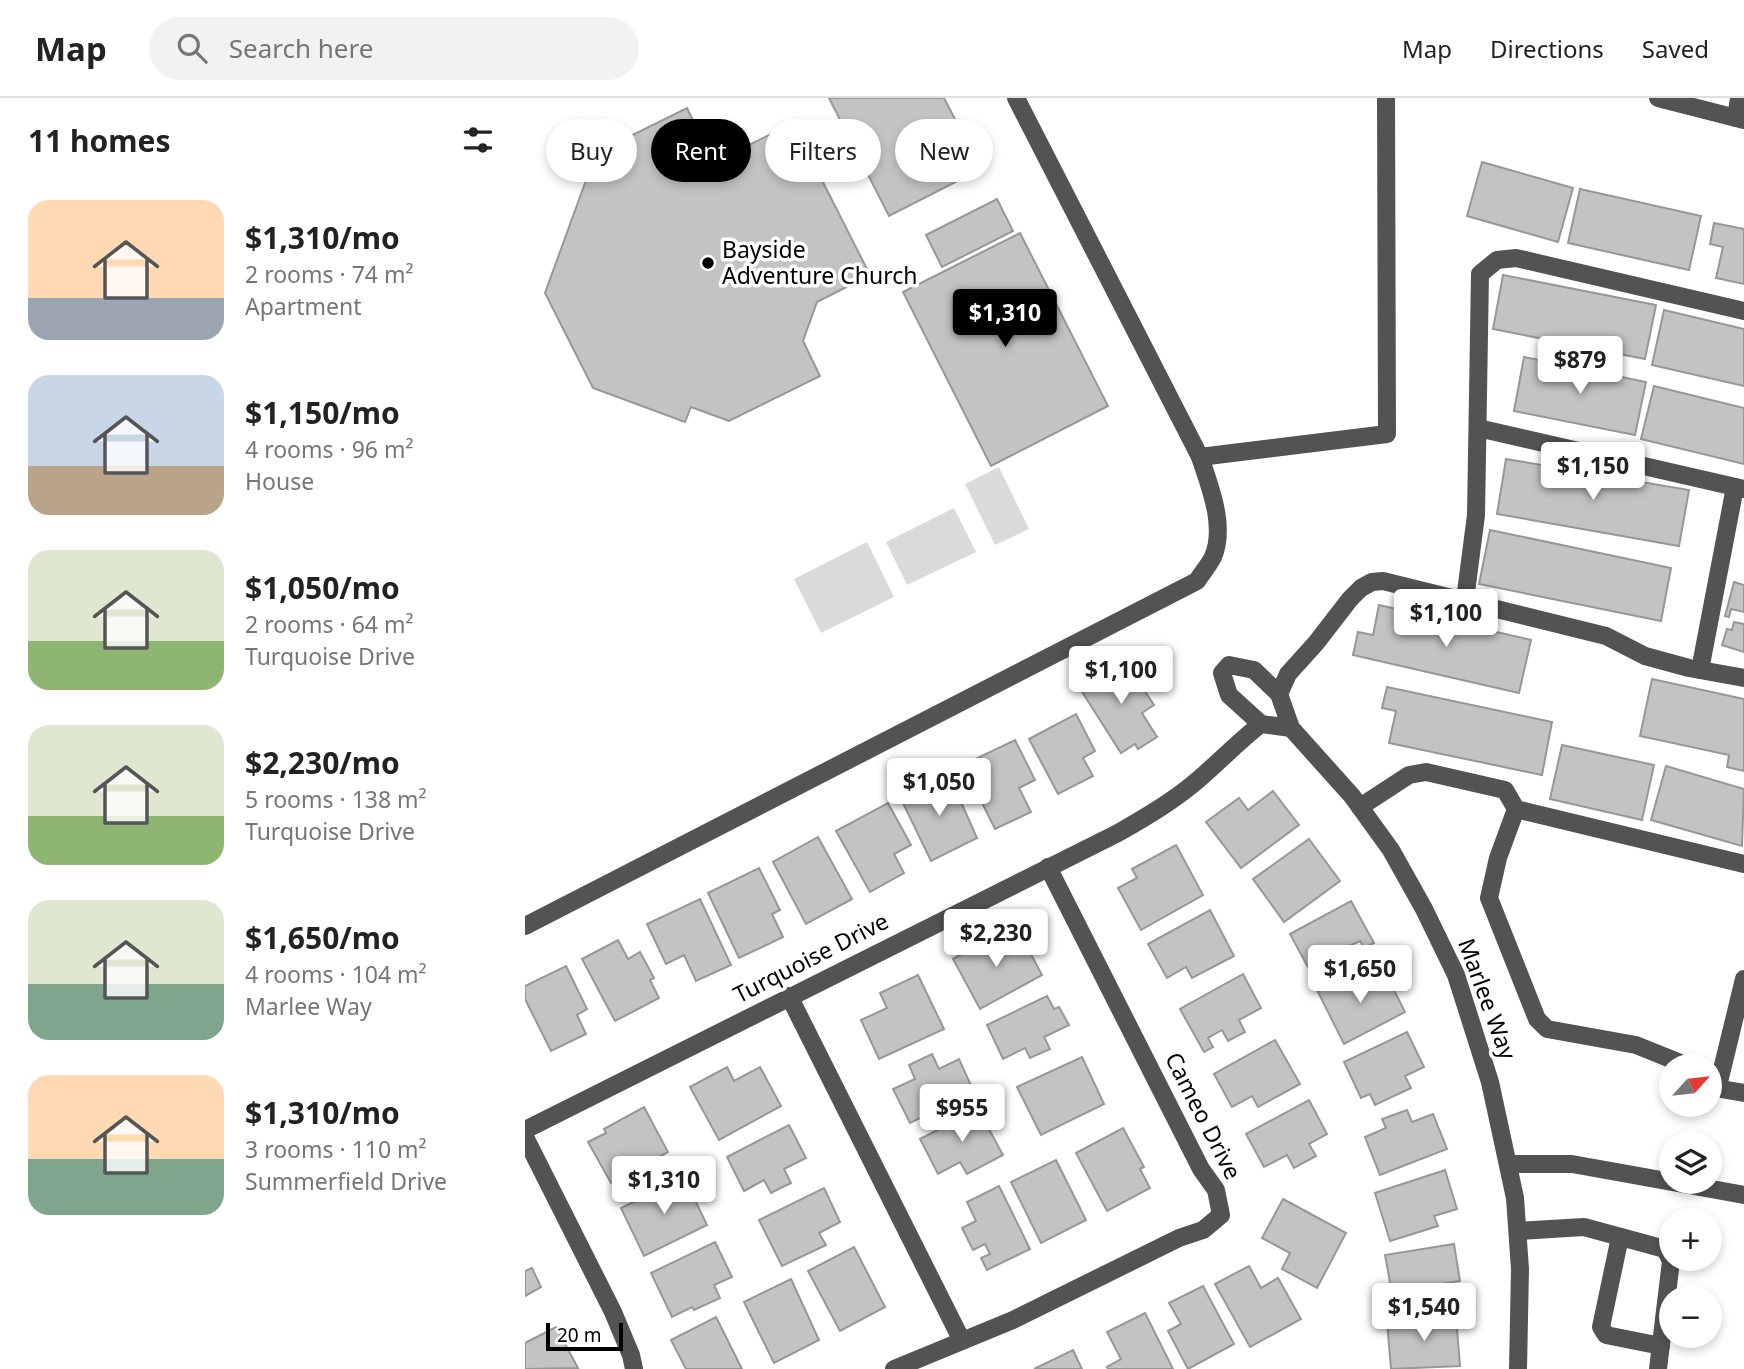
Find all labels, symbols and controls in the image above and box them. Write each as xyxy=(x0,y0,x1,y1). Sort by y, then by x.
search box xyxy=(149,17,639,80)
text: Map xyxy=(35,26,107,71)
icon: search xyxy=(173,29,211,67)
text: Search here xyxy=(229,30,373,66)
text: Map xyxy=(1402,32,1452,65)
text: Directions xyxy=(1490,32,1604,65)
text: Saved xyxy=(1642,32,1709,65)
chip: Buy xyxy=(546,119,637,182)
chip: Rent xyxy=(651,119,751,182)
chip: Filters xyxy=(765,119,881,182)
chip: New xyxy=(895,119,993,182)
text: 11 homes xyxy=(28,120,171,161)
icon: filters xyxy=(459,121,497,159)
text: $1,310/mo xyxy=(245,217,400,258)
icon: home xyxy=(84,228,168,312)
place label: Bayside Adventure Church xyxy=(722,233,917,291)
marker: Bayside Adventure Church xyxy=(700,255,716,271)
text: 2 rooms · 74 m² xyxy=(245,258,414,290)
pin: $1,310 xyxy=(948,289,1062,349)
text: Apartment xyxy=(245,290,362,322)
text: $1,310 xyxy=(969,296,1041,328)
pin: $879 xyxy=(1539,336,1621,396)
text: $879 xyxy=(1554,343,1606,375)
text: $1,150/mo xyxy=(245,392,400,433)
icon: home xyxy=(84,403,168,487)
text: 4 rooms · 96 m² xyxy=(245,433,414,465)
pin: $1,150 xyxy=(1536,442,1650,502)
text: $1,150 xyxy=(1557,449,1629,481)
text: House xyxy=(245,465,314,497)
text: $1,050/mo xyxy=(245,567,400,608)
icon: home xyxy=(84,578,168,662)
pin: $1,100 xyxy=(1389,589,1503,649)
text: $1,100 xyxy=(1410,596,1482,628)
text: 2 rooms · 64 m² xyxy=(245,608,414,640)
text: Turquoise Drive xyxy=(245,640,415,672)
pin: $1,100 xyxy=(1064,646,1178,706)
text: $1,100 xyxy=(1085,653,1157,685)
text: $2,230/mo xyxy=(245,742,400,783)
icon: home xyxy=(84,753,168,837)
pin: $1,050 xyxy=(882,758,996,818)
text: $1,050 xyxy=(903,765,975,797)
text: 5 rooms · 138 m² xyxy=(245,783,427,815)
text: Turquoise Drive xyxy=(245,815,415,847)
street label: Turquoise Drive xyxy=(728,904,894,1010)
pin: $2,230 xyxy=(939,910,1053,969)
text: $2,230 xyxy=(960,916,1032,948)
text: $1,650/mo xyxy=(245,917,400,958)
icon: home xyxy=(84,928,168,1012)
street label: Marlee Way xyxy=(1451,934,1525,1064)
pin: $1,650 xyxy=(1303,946,1417,1005)
text: $1,650 xyxy=(1324,952,1396,984)
text: 4 rooms · 104 m² xyxy=(245,958,427,990)
text: Marlee Way xyxy=(245,990,372,1022)
street label: Cameo Drive xyxy=(1158,1046,1250,1185)
north arrow xyxy=(1659,1054,1722,1116)
map controls xyxy=(1659,1054,1722,1348)
pin: $955 xyxy=(921,1084,1003,1144)
text: $955 xyxy=(936,1091,988,1123)
text: $1,310/mo xyxy=(245,1092,400,1133)
icon: home xyxy=(84,1103,168,1187)
button: layers xyxy=(1659,1131,1722,1194)
text: 3 rooms · 110 m² xyxy=(245,1133,427,1165)
pin: $1,310 xyxy=(607,1156,721,1216)
text: $1,310 xyxy=(628,1163,700,1195)
text: Summerfield Drive xyxy=(245,1165,447,1197)
button: + xyxy=(1659,1208,1722,1271)
pin: $1,540 xyxy=(1367,1284,1481,1343)
button: − xyxy=(1659,1285,1722,1348)
text: $1,540 xyxy=(1388,1290,1460,1322)
scale bar xyxy=(546,1320,623,1352)
text: 20 m xyxy=(557,1322,601,1348)

